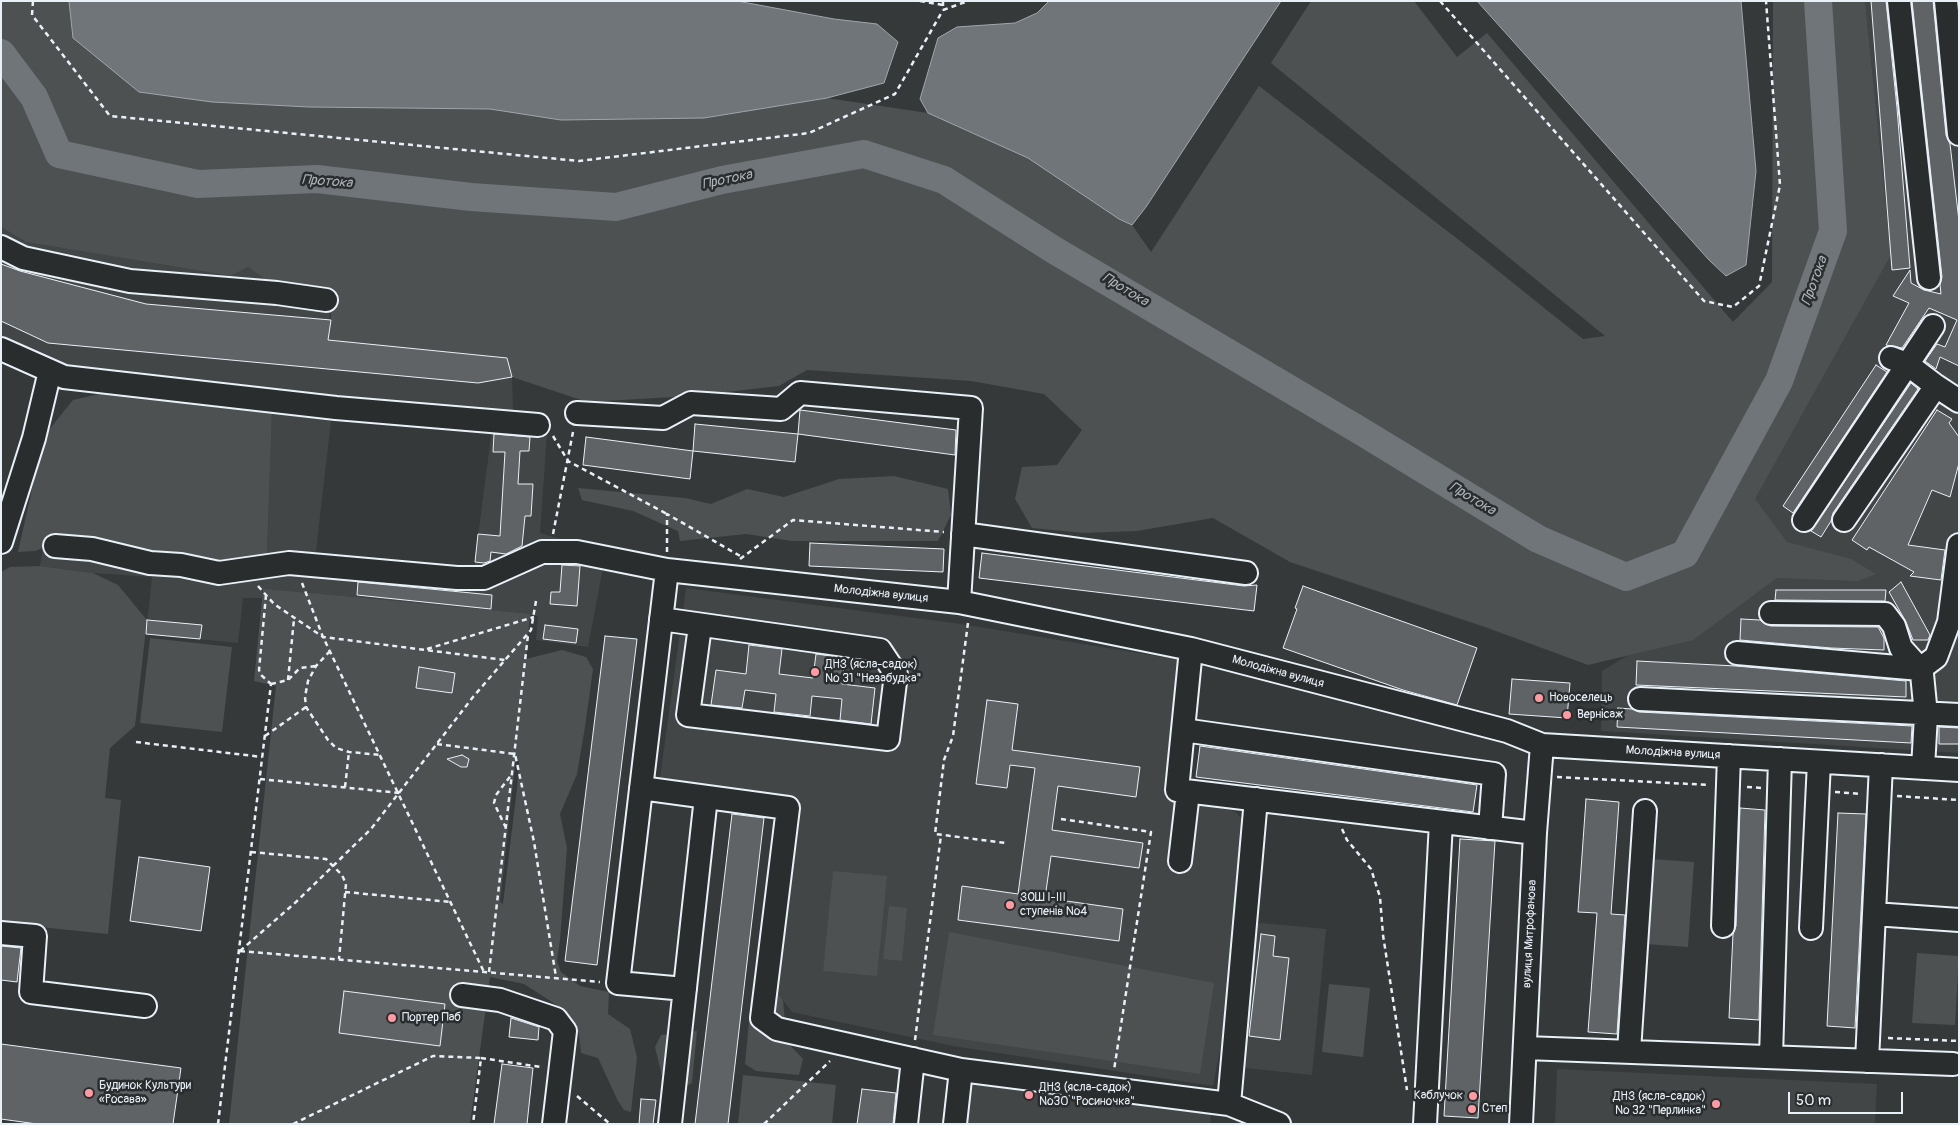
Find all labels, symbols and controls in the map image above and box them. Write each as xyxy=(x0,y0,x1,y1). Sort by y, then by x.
water label: Протока xyxy=(700,167,754,193)
water label: Протока xyxy=(301,172,353,192)
water label: Протока xyxy=(1798,254,1832,308)
water label: Протока xyxy=(1099,270,1151,310)
water label: Протока xyxy=(1446,479,1498,519)
street label: Молодіжна вулиця xyxy=(833,582,929,606)
street label: Молодіжна вулиця xyxy=(1230,653,1326,691)
place label: ДНЗ (ясла-садок) № 31 "Незабудка" xyxy=(825,658,921,686)
marker: ДНЗ (ясла-садок) № 31 "Незабудка" xyxy=(809,666,821,678)
place label: Новоселець xyxy=(1549,691,1613,705)
marker: Новоселець xyxy=(1533,692,1545,704)
place label: Вернісаж xyxy=(1577,708,1623,722)
marker: Вернісаж xyxy=(1561,709,1573,721)
street label: Молодіжна вулиця xyxy=(1625,743,1721,763)
street label: вулиця Митрофанова xyxy=(1520,879,1540,989)
place label: ЗОШ І-ІІІ ступенів №4 xyxy=(1020,891,1087,919)
marker: ЗОШ І-ІІІ ступенів №4 xyxy=(1004,899,1016,911)
place label: Портер Паб xyxy=(402,1011,461,1025)
marker: Портер Паб xyxy=(386,1012,398,1024)
place label: Будинок Культури «Росава» xyxy=(99,1079,191,1107)
place label: ДНЗ (ясла-садок) №30 "Росиночка" xyxy=(1039,1081,1135,1109)
scale bar xyxy=(1790,1082,1905,1114)
marker: Будинок Культури «Росава» xyxy=(83,1087,95,1099)
marker: ДНЗ (ясла-садок) №30 "Росиночка" xyxy=(1023,1089,1035,1101)
place label: Каблучок xyxy=(1414,1089,1463,1103)
marker: Каблучок xyxy=(1467,1090,1479,1102)
place label: ДНЗ (ясла-садок) № 32 "Перлинка" xyxy=(1613,1090,1706,1118)
text: 50 m xyxy=(1796,1091,1831,1110)
marker: ДНЗ (ясла-садок) № 32 "Перлинка" xyxy=(1710,1098,1722,1110)
place label: Степ xyxy=(1482,1102,1507,1116)
marker: Степ xyxy=(1466,1103,1478,1115)

